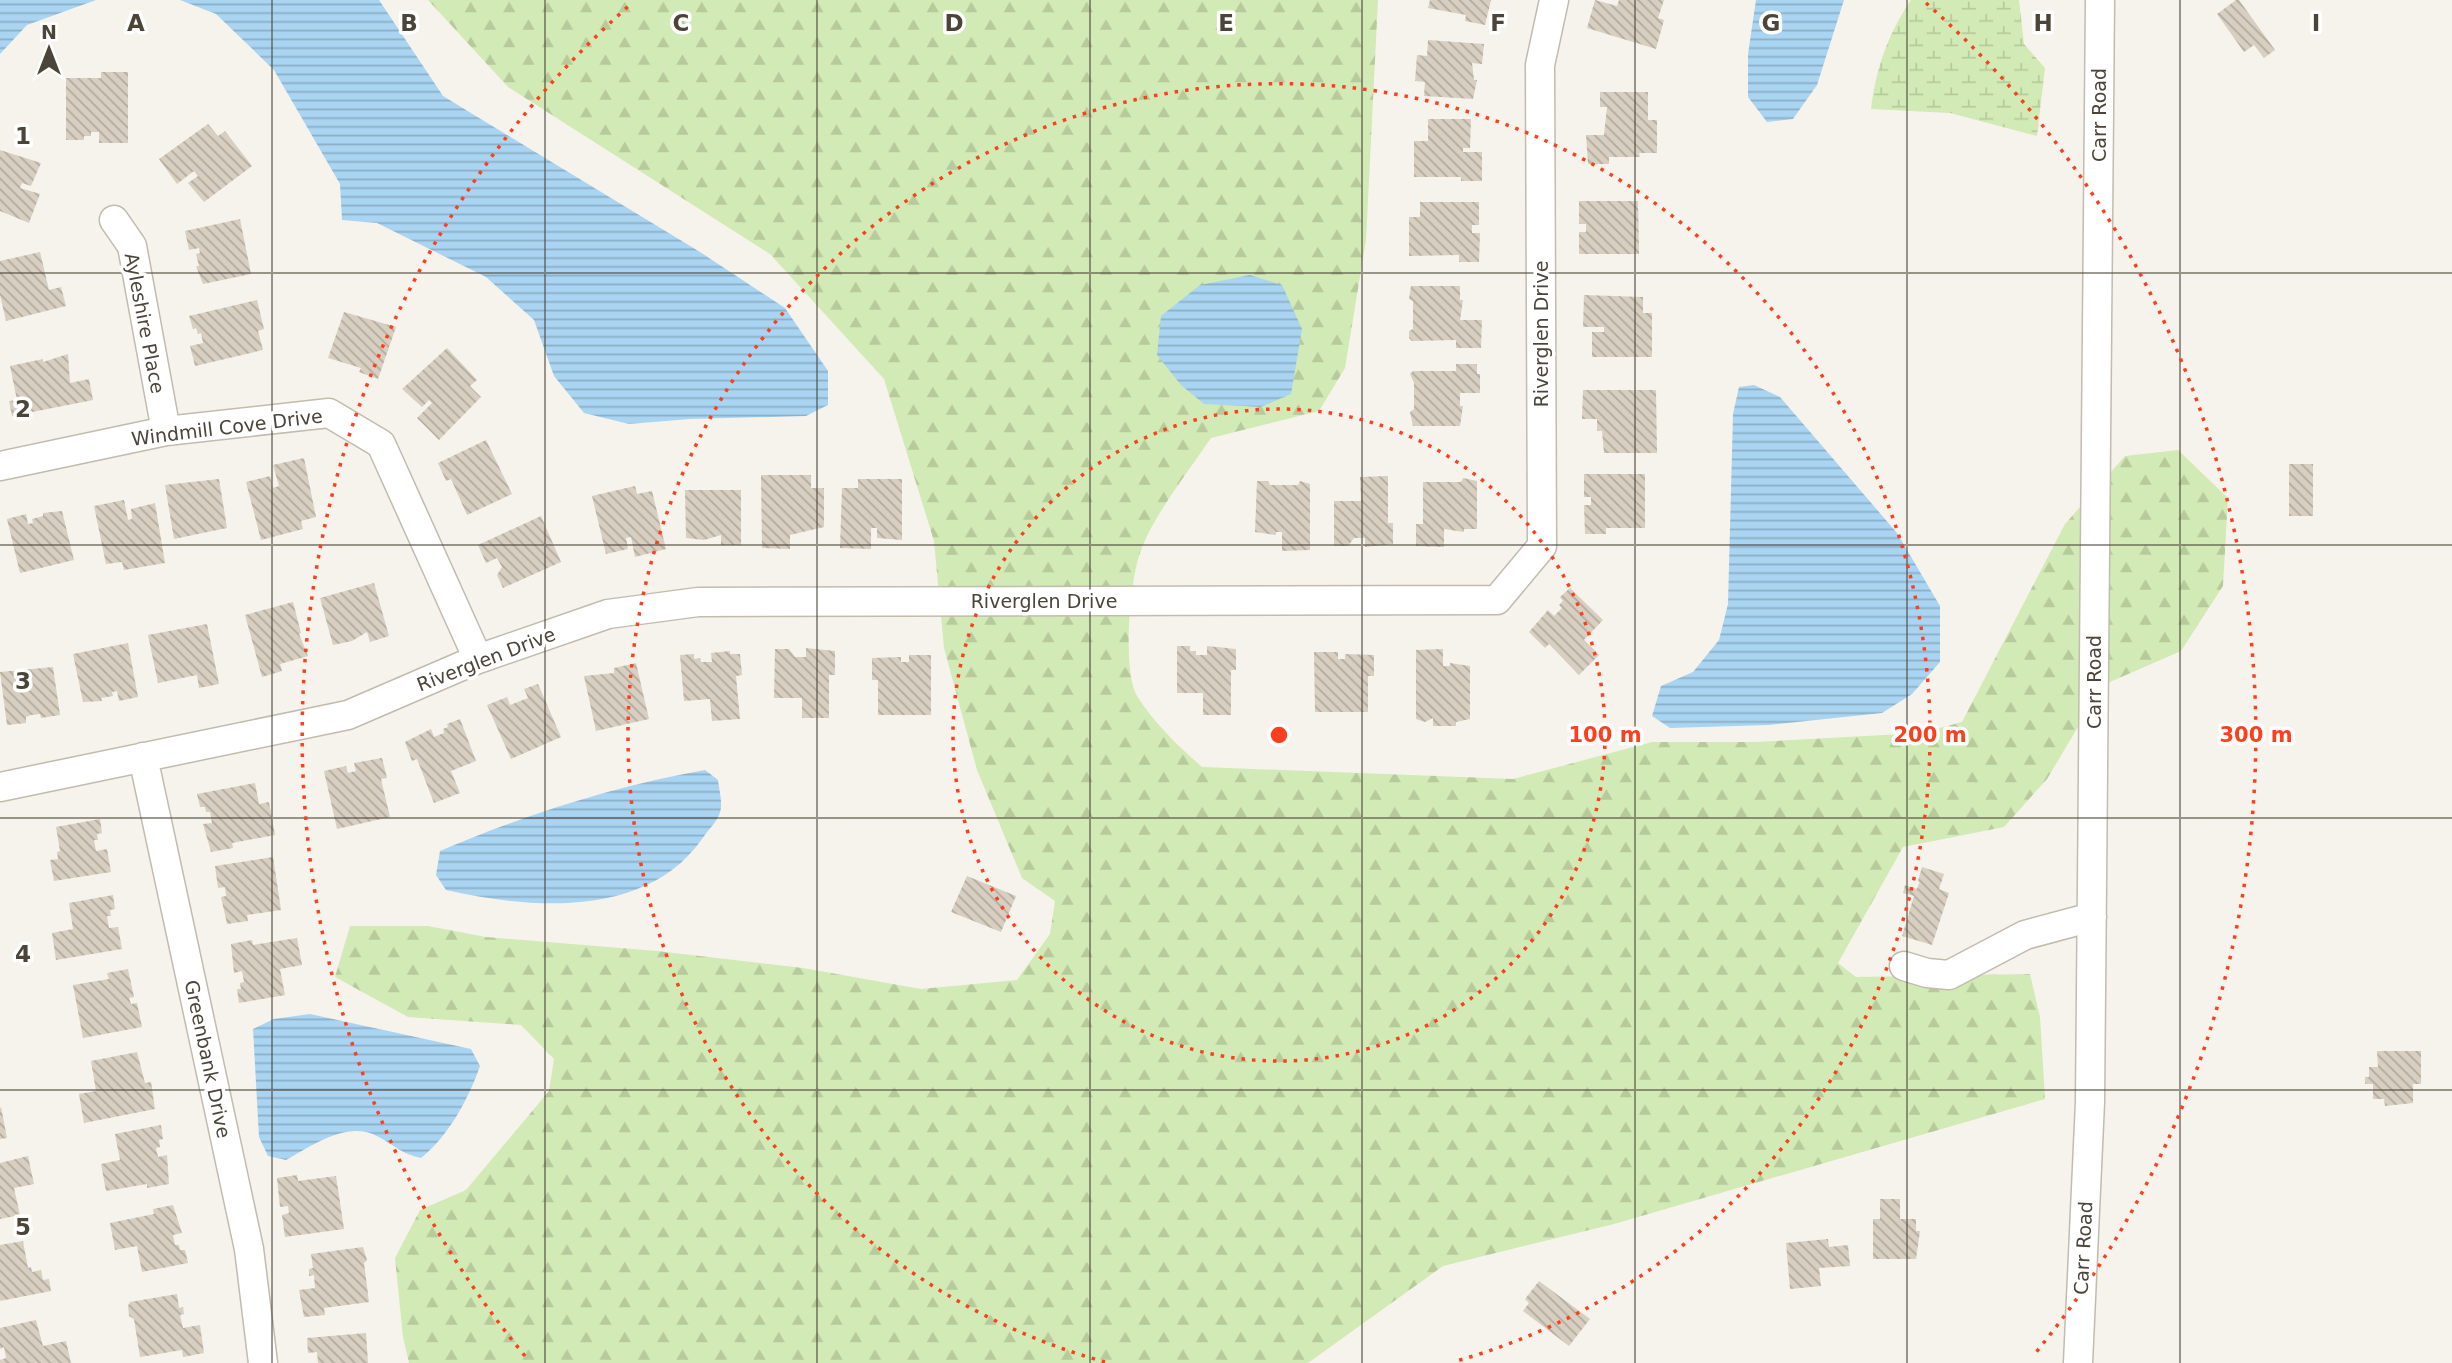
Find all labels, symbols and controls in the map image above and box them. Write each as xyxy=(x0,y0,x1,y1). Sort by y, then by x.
text: A xyxy=(127,10,145,36)
text: B xyxy=(400,10,418,36)
text: C xyxy=(673,10,689,36)
text: D xyxy=(944,10,964,36)
text: E xyxy=(1218,10,1234,36)
text: F xyxy=(1490,10,1506,36)
text: G xyxy=(1762,10,1780,36)
text: H xyxy=(2033,10,2053,36)
text: I xyxy=(2312,10,2320,36)
north arrow xyxy=(14,14,84,84)
text: N xyxy=(41,21,57,43)
street label: Carr Road xyxy=(2088,68,2110,162)
text: 1 xyxy=(15,123,31,149)
street label: Ayleshire Place xyxy=(121,251,169,395)
street label: Riverglen Drive xyxy=(1530,261,1552,407)
text: 2 xyxy=(15,396,31,422)
street label: Windmill Cove Drive xyxy=(130,404,324,450)
street label: Riverglen Drive xyxy=(971,590,1117,612)
street label: Riverglen Drive xyxy=(414,622,558,696)
street label: Carr Road xyxy=(2083,635,2105,729)
text: 3 xyxy=(15,668,31,694)
centre of rings xyxy=(1267,723,1291,747)
text: 100 m xyxy=(1568,723,1642,747)
text: 200 m xyxy=(1893,723,1967,747)
text: 300 m xyxy=(2219,723,2293,747)
text: 4 xyxy=(15,941,31,967)
street label: Greenbank Drive xyxy=(181,978,235,1140)
street label: Carr Road xyxy=(2070,1201,2096,1295)
text: 5 xyxy=(15,1214,31,1240)

